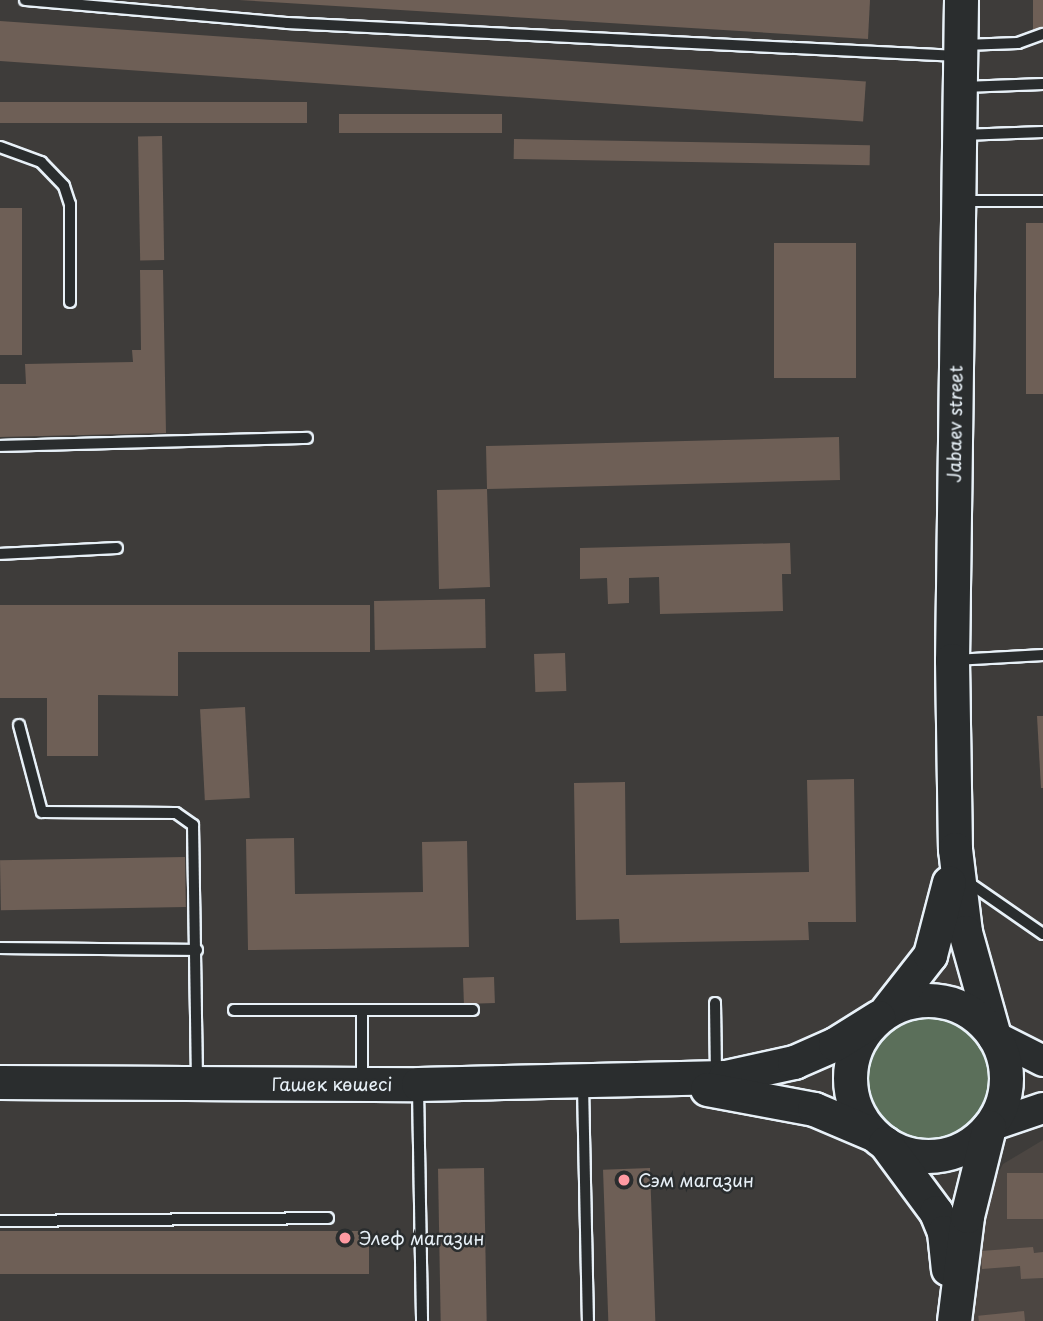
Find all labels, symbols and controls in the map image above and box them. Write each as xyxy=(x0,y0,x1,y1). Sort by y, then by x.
street label: Jabaev street xyxy=(943,365,967,483)
street label: Гашек көшесі xyxy=(271,1073,393,1095)
place label: Сэм магазин xyxy=(638,1169,755,1191)
marker: Сэм магазин xyxy=(616,1172,632,1188)
place label: Элеф магазин xyxy=(359,1227,484,1249)
marker: Элеф магазин xyxy=(337,1230,353,1246)

